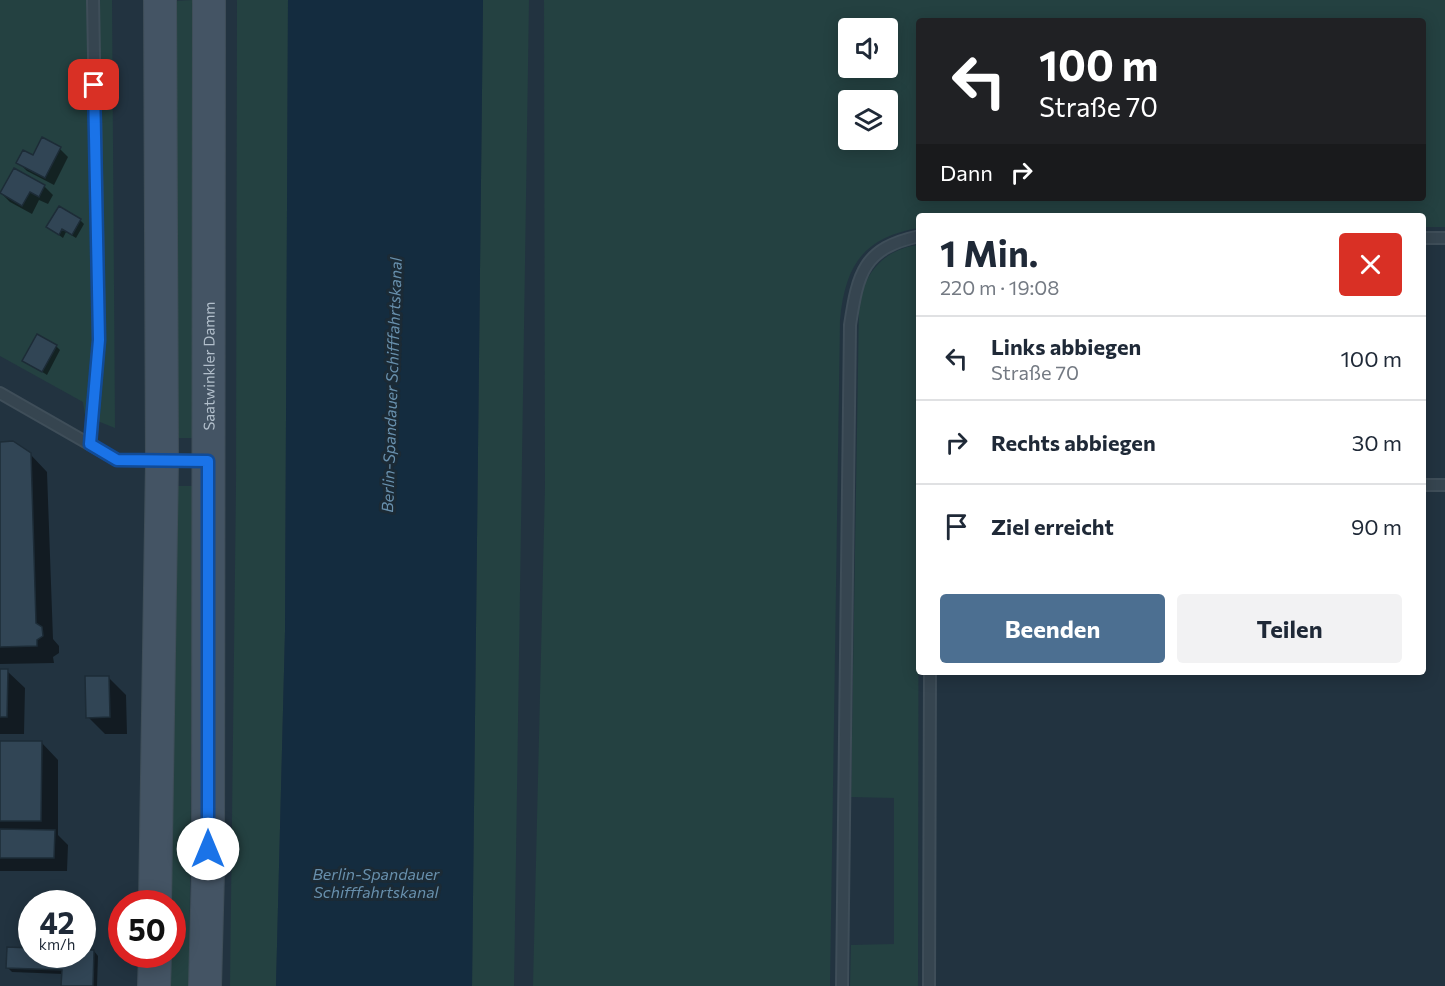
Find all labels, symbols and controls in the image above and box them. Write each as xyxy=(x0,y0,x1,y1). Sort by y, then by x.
map controls xyxy=(838,18,898,150)
button: sound xyxy=(838,18,898,78)
text: 100 m xyxy=(1039,38,1159,90)
icon: left xyxy=(940,42,1018,120)
pin xyxy=(68,59,119,110)
icon: arrive xyxy=(77,68,110,101)
button: layers xyxy=(838,90,898,150)
text: Straße 70 xyxy=(1039,90,1158,123)
icon: right xyxy=(1005,156,1038,189)
text: Dann xyxy=(940,159,993,186)
text: 1 Min. xyxy=(940,230,1038,274)
button: close xyxy=(1339,233,1402,296)
water label: Berlin-Spandauer Schifffahrtskanal xyxy=(377,256,405,513)
text: 220 m · 19:08 xyxy=(940,275,1059,299)
street label: Saatwinkler Damm xyxy=(200,302,218,431)
text: Links abbiegen xyxy=(991,333,1141,360)
icon: left xyxy=(940,342,973,375)
text: 100 m xyxy=(1340,345,1402,372)
text: Straße 70 xyxy=(991,360,1079,384)
icon: right xyxy=(940,426,973,459)
text: Rechts abbiegen xyxy=(991,429,1156,456)
text: 30 m xyxy=(1352,429,1402,456)
icon: arrive xyxy=(940,510,973,543)
text: Ziel erreicht xyxy=(991,513,1114,540)
text: 90 m xyxy=(1351,513,1402,540)
button: Beenden xyxy=(940,594,1165,663)
button: Teilen xyxy=(1177,594,1402,663)
position arrow xyxy=(176,817,240,881)
water label: Berlin-Spandauer Schifffahrtskanal xyxy=(312,864,440,901)
speed limit sign: 50 xyxy=(108,890,186,968)
text: 42 xyxy=(39,903,75,940)
text: km/h xyxy=(39,935,75,953)

